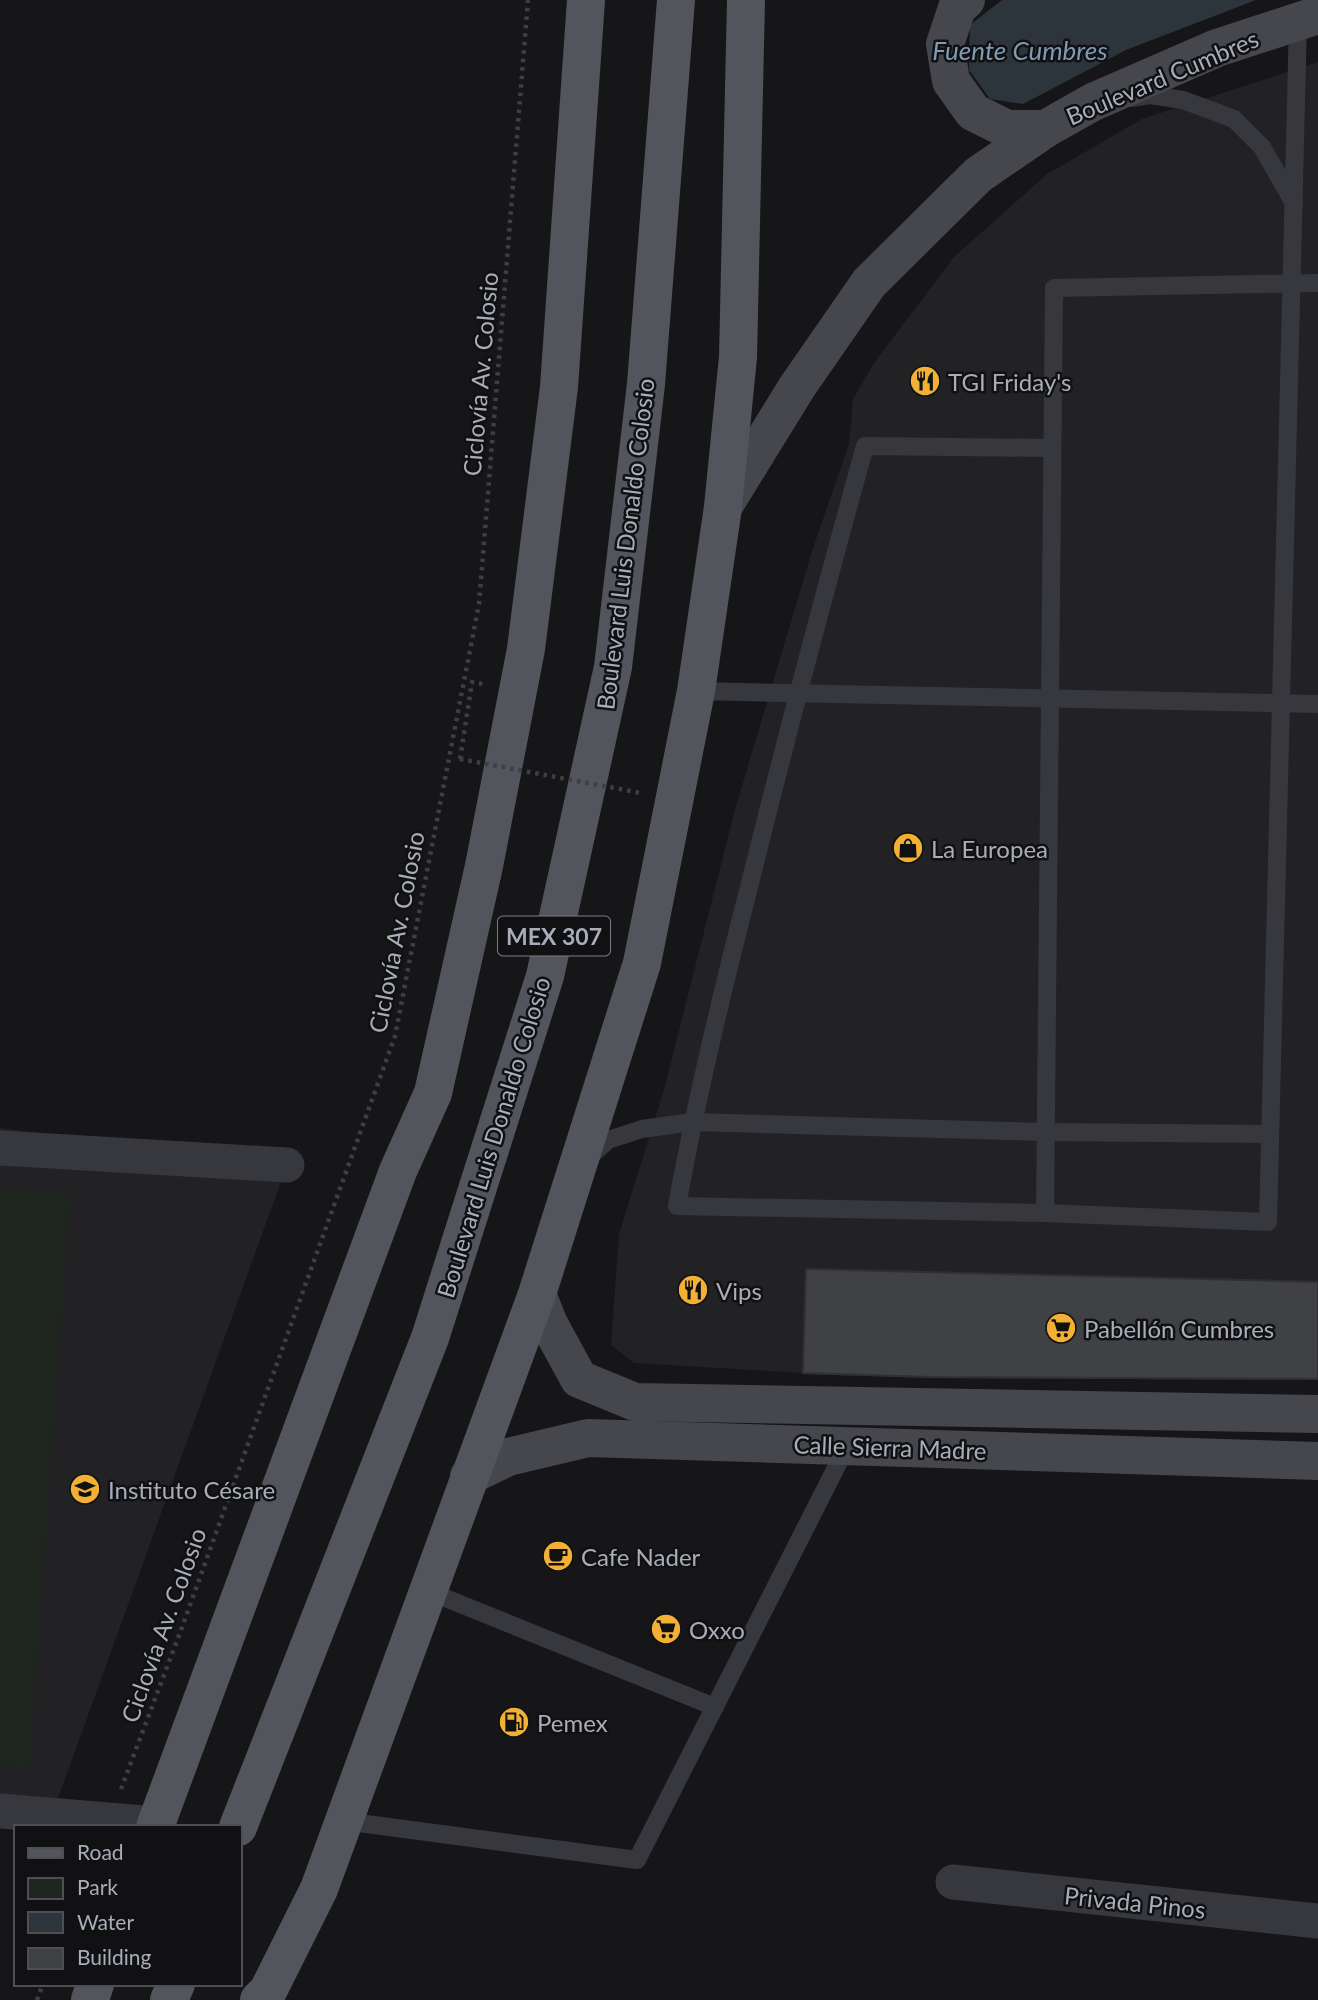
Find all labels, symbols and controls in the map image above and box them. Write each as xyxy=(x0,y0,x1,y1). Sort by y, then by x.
street label: Boulevard Cumbres xyxy=(1062,23,1262,131)
water label: Fuente Cumbres xyxy=(932,34,1108,66)
street label: Ciclovía Av. Colosio xyxy=(457,271,503,477)
restaurant icon: TGI Friday's xyxy=(908,364,942,398)
place label: TGI Friday's xyxy=(948,367,1071,396)
street label: Boulevard Luis Donaldo Colosio xyxy=(590,377,660,711)
street label: Ciclovía Av. Colosio xyxy=(362,829,430,1035)
shop icon: La Europea xyxy=(891,831,925,865)
place label: La Europea xyxy=(931,834,1048,863)
road number: MEX 307 xyxy=(498,917,610,956)
street label: Boulevard Luis Donaldo Colosio xyxy=(430,973,556,1301)
restaurant icon: Vips xyxy=(676,1273,710,1307)
place label: Vips xyxy=(716,1276,762,1305)
supermarket icon: Pabellón Cumbres xyxy=(1044,1311,1078,1345)
place label: Pabellón Cumbres xyxy=(1084,1314,1274,1343)
street label: Calle Sierra Madre xyxy=(793,1429,987,1465)
school or university icon: Instituto Césare xyxy=(68,1472,102,1506)
place label: Instituto Césare xyxy=(108,1475,275,1504)
street label: Ciclovía Av. Colosio xyxy=(114,1524,212,1726)
cafe icon: Cafe Nader xyxy=(541,1539,575,1573)
place label: Cafe Nader xyxy=(581,1542,701,1571)
supermarket icon: Oxxo xyxy=(649,1612,683,1646)
place label: Oxxo xyxy=(689,1615,745,1644)
fuel station icon: Pemex xyxy=(497,1705,531,1739)
place label: Pemex xyxy=(537,1708,608,1737)
legend xyxy=(14,1825,242,1986)
text: Road xyxy=(77,1839,124,1864)
text: Park xyxy=(77,1874,118,1899)
street label: Privada Pinos xyxy=(1063,1880,1207,1924)
text: Water xyxy=(77,1909,134,1934)
text: Building xyxy=(77,1944,152,1969)

